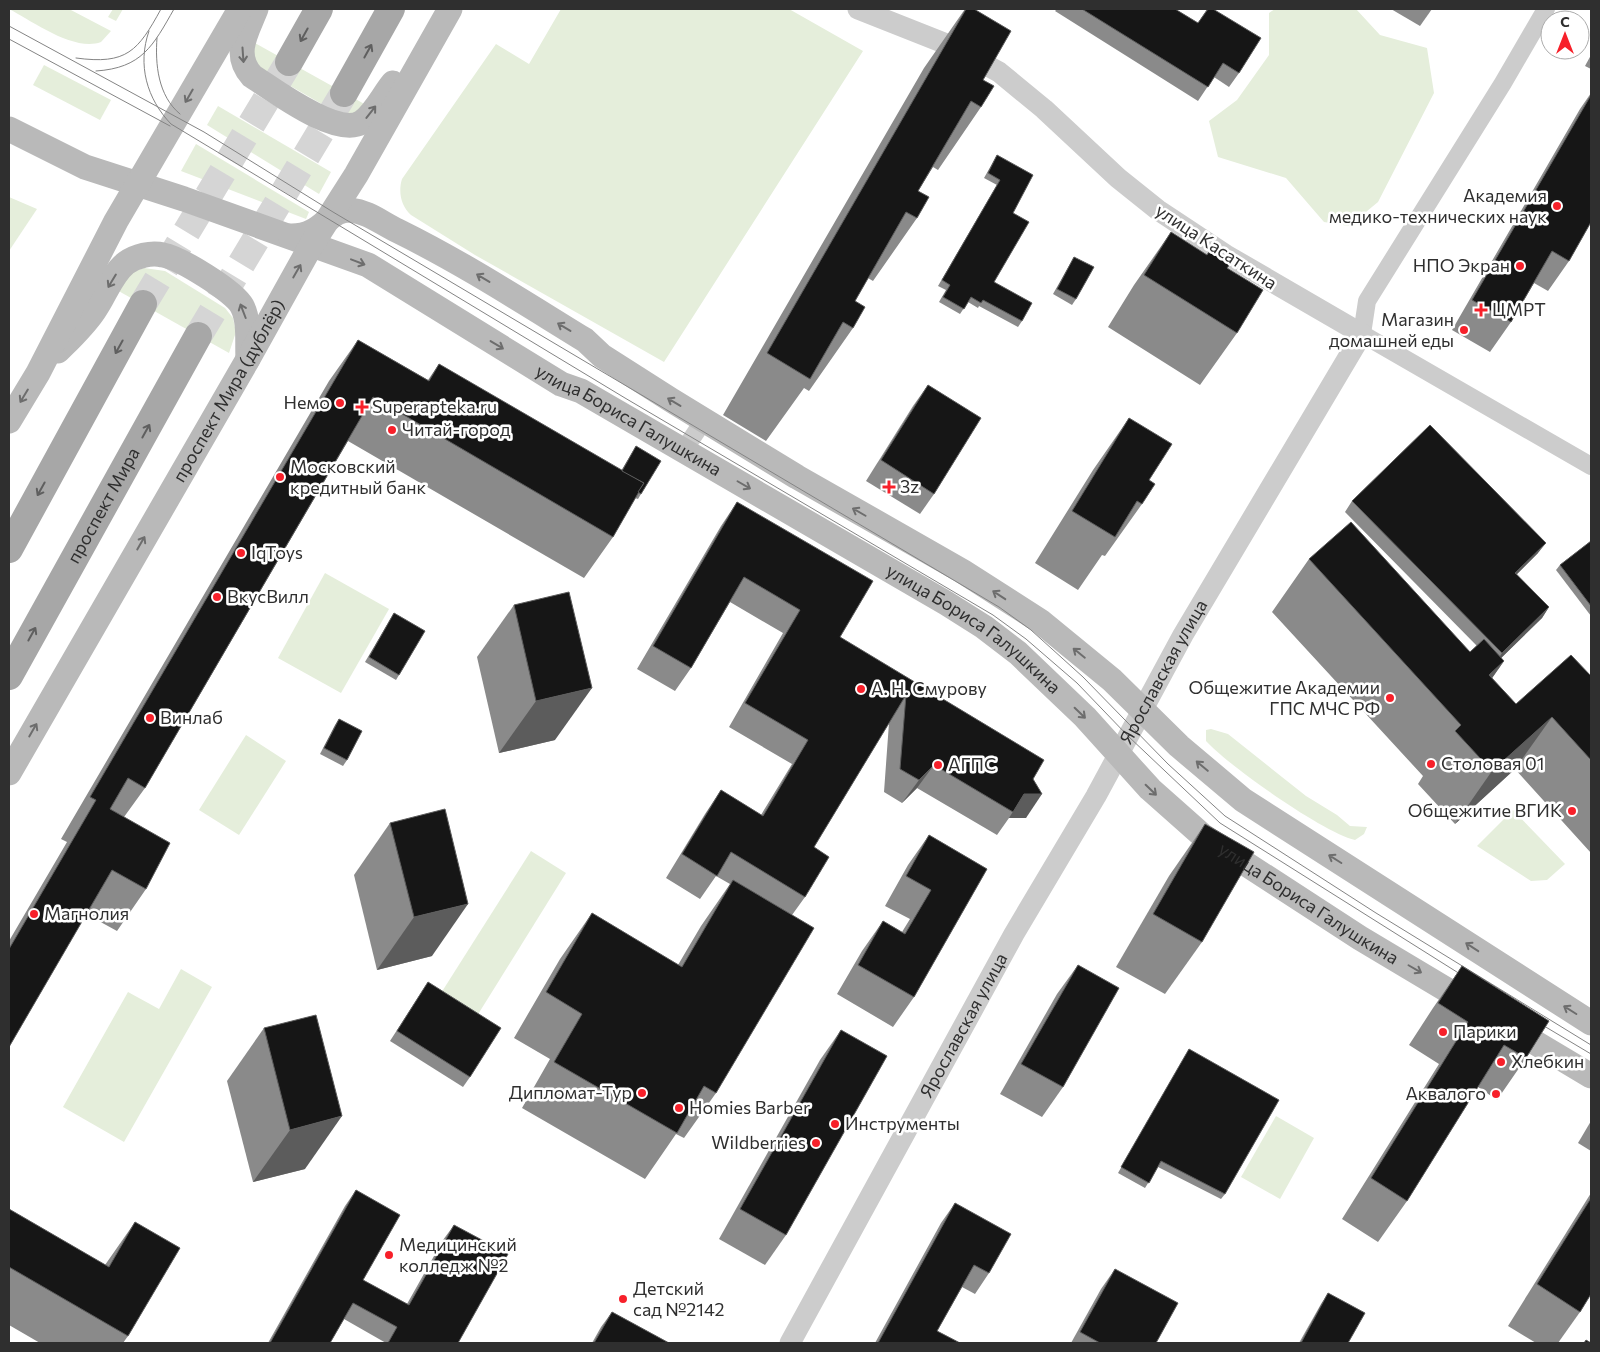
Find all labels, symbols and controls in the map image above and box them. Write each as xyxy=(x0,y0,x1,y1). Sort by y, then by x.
north arrow xyxy=(1540,10,1590,60)
text: С xyxy=(1560,13,1570,30)
one-way arrow xyxy=(299,28,309,43)
one-way arrow xyxy=(363,44,373,59)
one-way arrow xyxy=(238,46,247,62)
one-way arrow xyxy=(184,89,194,104)
one-way arrow xyxy=(366,106,377,119)
place label: Академия медико-технических наук xyxy=(1329,184,1547,227)
street label: улица Касаткина xyxy=(1152,199,1281,294)
marker: Академия медико-технических наук xyxy=(1551,200,1563,212)
place label: НПО Экран xyxy=(1413,254,1510,276)
one-way arrow xyxy=(349,258,365,267)
marker: НПО Экран xyxy=(1514,260,1526,272)
one-way arrow xyxy=(292,264,302,278)
one-way arrow xyxy=(476,272,490,282)
one-way arrow xyxy=(107,274,117,288)
street label: проспект Мира (дублёр) xyxy=(167,295,289,486)
place label: ЦМРТ xyxy=(1492,298,1546,320)
marker: ЦМРТ xyxy=(1474,303,1488,317)
one-way arrow xyxy=(238,304,247,320)
place label: Магазин домашней еды xyxy=(1329,308,1454,351)
one-way arrow xyxy=(558,322,572,332)
marker: Магазин домашней еды xyxy=(1458,324,1470,336)
one-way arrow xyxy=(114,339,124,354)
one-way arrow xyxy=(489,341,503,351)
street label: улица Бориса Галушкина xyxy=(532,359,726,480)
one-way arrow xyxy=(19,389,29,403)
place label: Немо xyxy=(283,391,330,413)
place label: Superapteka.ru xyxy=(372,395,497,417)
marker: Немо xyxy=(334,397,346,409)
one-way arrow xyxy=(668,397,682,407)
marker: Superapteka.ru xyxy=(356,401,368,413)
place label: Читай-город xyxy=(402,418,511,440)
one-way arrow xyxy=(141,424,151,438)
marker: Читай-город xyxy=(386,424,398,436)
street label: проспект Мира xyxy=(62,443,144,567)
place label: Московский кредитный банк xyxy=(290,455,427,498)
marker: Московский кредитный банк xyxy=(274,471,286,483)
place label: 3z xyxy=(900,475,919,497)
one-way arrow xyxy=(737,480,751,490)
marker: 3z xyxy=(882,480,896,494)
one-way arrow xyxy=(36,482,46,496)
one-way arrow xyxy=(852,507,866,517)
one-way arrow xyxy=(137,536,147,551)
place label: IqToys xyxy=(251,541,303,563)
marker: IqToys xyxy=(235,547,247,559)
street label: улица Бориса Галушкина xyxy=(883,559,1066,698)
place label: ВкусВилл xyxy=(227,585,309,607)
one-way arrow xyxy=(992,590,1006,600)
marker: ВкусВилл xyxy=(211,591,223,603)
street label: Ярославская улица xyxy=(1114,595,1212,748)
one-way arrow xyxy=(28,627,38,641)
one-way arrow xyxy=(1073,648,1086,659)
place label: Общежитие Академии ГПС МЧС РФ xyxy=(1188,676,1380,719)
place label: А. Н. Смурову xyxy=(871,677,987,699)
marker: А. Н. Смурову xyxy=(855,683,867,695)
marker: Общежитие Академии ГПС МЧС РФ xyxy=(1384,692,1396,704)
place label: Винлаб xyxy=(160,706,223,728)
one-way arrow xyxy=(1074,706,1086,719)
marker: Винлаб xyxy=(144,712,156,724)
one-way arrow xyxy=(29,724,39,738)
place label: Столовая 01 xyxy=(1441,752,1544,774)
place label: АГПС xyxy=(948,753,996,775)
marker: Столовая 01 xyxy=(1425,758,1437,770)
marker: АГПС xyxy=(932,759,944,771)
one-way arrow xyxy=(1196,760,1209,771)
one-way arrow xyxy=(1145,784,1157,796)
place label: Общежитие ВГИК xyxy=(1408,799,1562,821)
marker: Общежитие ВГИК xyxy=(1566,805,1578,817)
street label: улица Бориса Галушкина xyxy=(1215,837,1403,969)
one-way arrow xyxy=(1329,853,1343,863)
place label: Магнолия xyxy=(44,902,129,924)
marker: Магнолия xyxy=(28,908,40,920)
one-way arrow xyxy=(1465,941,1479,951)
street label: Ярославская улица xyxy=(915,949,1011,1101)
one-way arrow xyxy=(1408,965,1422,975)
one-way arrow xyxy=(1563,1004,1577,1014)
place label: Парики xyxy=(1453,1020,1517,1042)
marker: Парики xyxy=(1437,1026,1449,1038)
place label: Хлебкин xyxy=(1511,1050,1584,1072)
marker: Хлебкин xyxy=(1495,1056,1507,1068)
place label: Дипломат-Тур xyxy=(509,1081,632,1103)
place label: Аквалого xyxy=(1405,1082,1486,1104)
marker: Дипломат-Тур xyxy=(636,1087,648,1099)
marker: Аквалого xyxy=(1490,1088,1502,1100)
place label: Homies Barber xyxy=(689,1096,810,1118)
marker: Homies Barber xyxy=(673,1102,685,1114)
place label: Инструменты xyxy=(845,1112,960,1134)
marker: Инструменты xyxy=(829,1118,841,1130)
place label: Wildberries xyxy=(711,1131,806,1153)
marker: Wildberries xyxy=(810,1137,822,1149)
place label: Медицинский колледж №2 xyxy=(399,1233,517,1276)
marker: Медицинский колледж №2 xyxy=(383,1249,395,1261)
place label: Детский сад №2142 xyxy=(633,1277,725,1320)
marker: Детский сад №2142 xyxy=(617,1293,629,1305)

